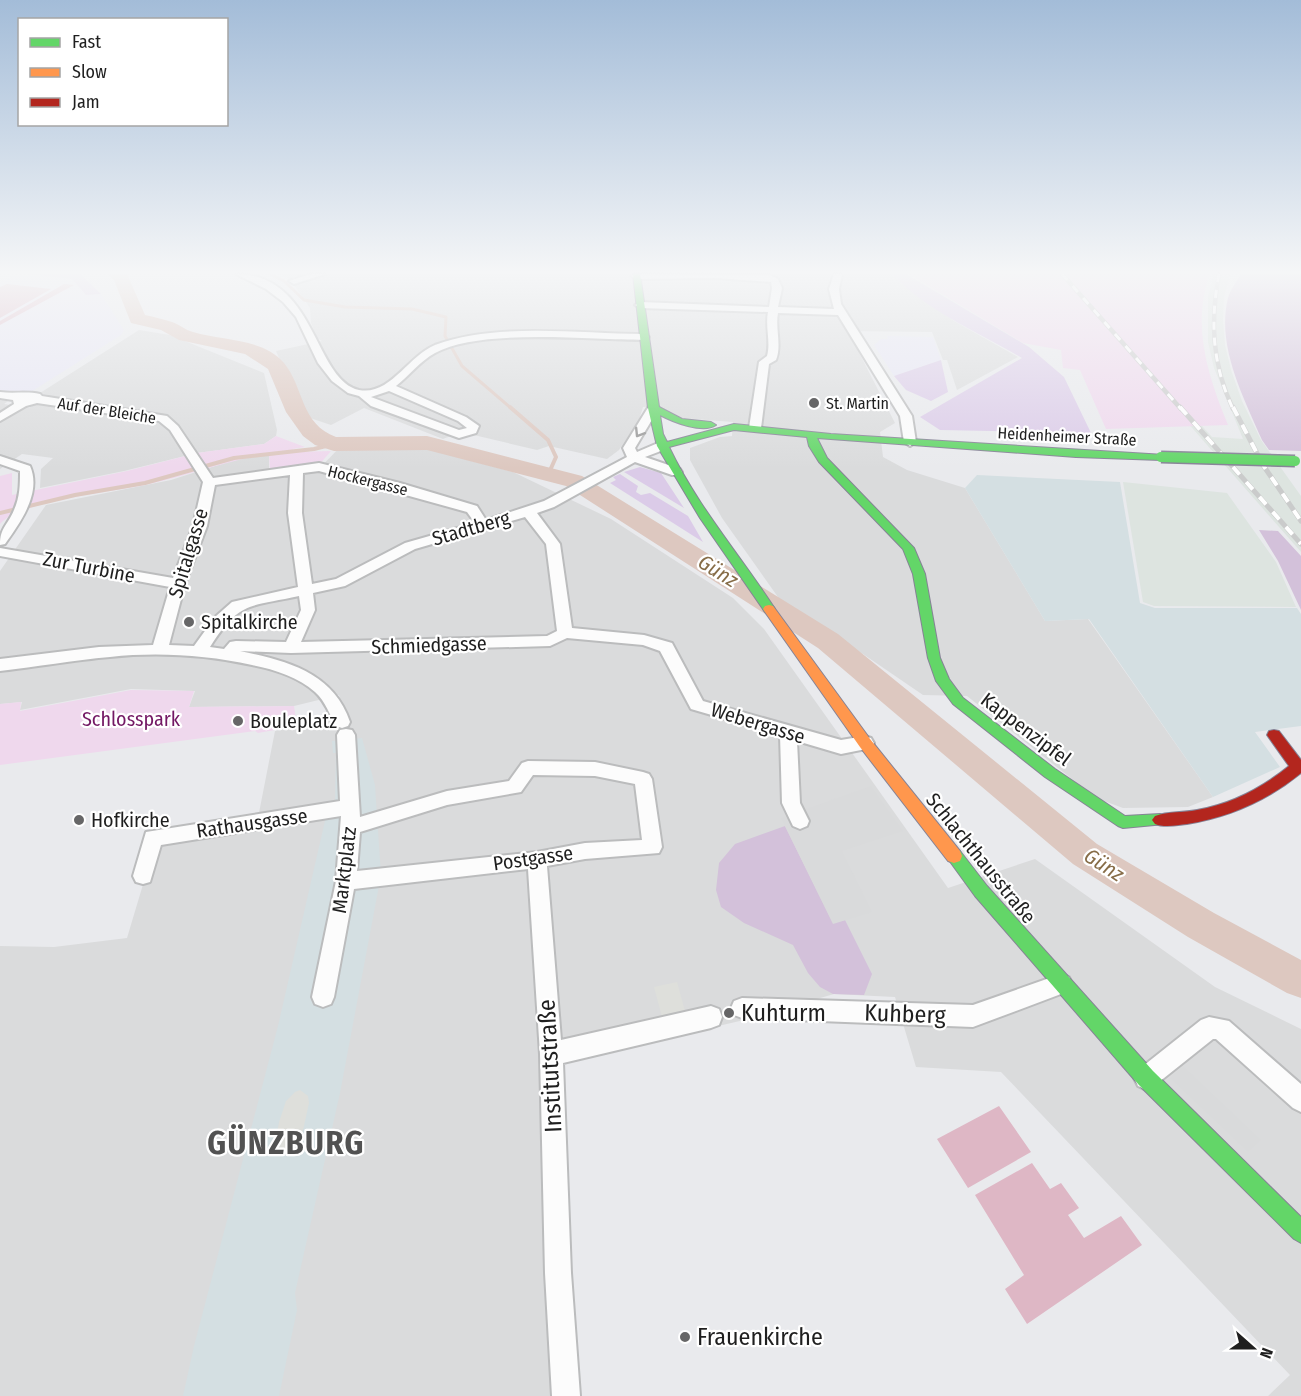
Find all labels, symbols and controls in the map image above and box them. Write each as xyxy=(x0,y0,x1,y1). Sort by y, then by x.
legend xyxy=(18,18,228,126)
text: Fast xyxy=(72,31,101,53)
text: Slow xyxy=(72,61,107,83)
text: Jam xyxy=(72,91,100,113)
street label: Auf der Bleiche xyxy=(56,393,158,428)
place label: St. Martin xyxy=(826,394,889,413)
marker: St. Martin xyxy=(807,396,821,410)
street label: Heidenheimer Straße xyxy=(997,423,1137,450)
one-way arrow xyxy=(634,427,646,437)
street label: Hockergasse xyxy=(326,461,410,500)
street label: Spitalgasse xyxy=(163,505,213,601)
street label: Stadtberg xyxy=(429,505,513,551)
street label: Zur Turbine xyxy=(41,546,137,588)
water label: Günz xyxy=(693,549,743,594)
place label: Spitalkirche xyxy=(201,610,298,634)
marker: Spitalkirche xyxy=(182,615,196,629)
street label: Schmiedgasse xyxy=(371,631,487,659)
street label: Kappenzipfel xyxy=(976,687,1076,771)
street label: Webergasse xyxy=(708,697,808,749)
park label: Schlosspark xyxy=(82,707,181,731)
place label: Bouleplatz xyxy=(250,709,337,733)
marker: Bouleplatz xyxy=(231,714,245,728)
street label: Schlachthausstraße xyxy=(921,788,1041,928)
street label: Rathausgasse xyxy=(195,803,309,843)
place label: Hofkirche xyxy=(91,808,170,832)
marker: Hofkirche xyxy=(72,813,86,827)
street label: Marktplatz xyxy=(327,825,361,915)
street label: Postgasse xyxy=(491,841,575,875)
water label: Günz xyxy=(1079,843,1129,888)
street label: Institutstraße xyxy=(533,999,567,1133)
place label: Kuhturm xyxy=(741,999,826,1027)
street label: Kuhberg xyxy=(864,999,947,1029)
marker: Kuhturm xyxy=(722,1006,736,1020)
district label: GÜNZBURG xyxy=(207,1123,365,1162)
north arrow xyxy=(1223,1318,1283,1378)
place label: Frauenkirche xyxy=(697,1323,823,1351)
marker: Frauenkirche xyxy=(678,1330,692,1344)
text: N xyxy=(1256,1345,1277,1361)

